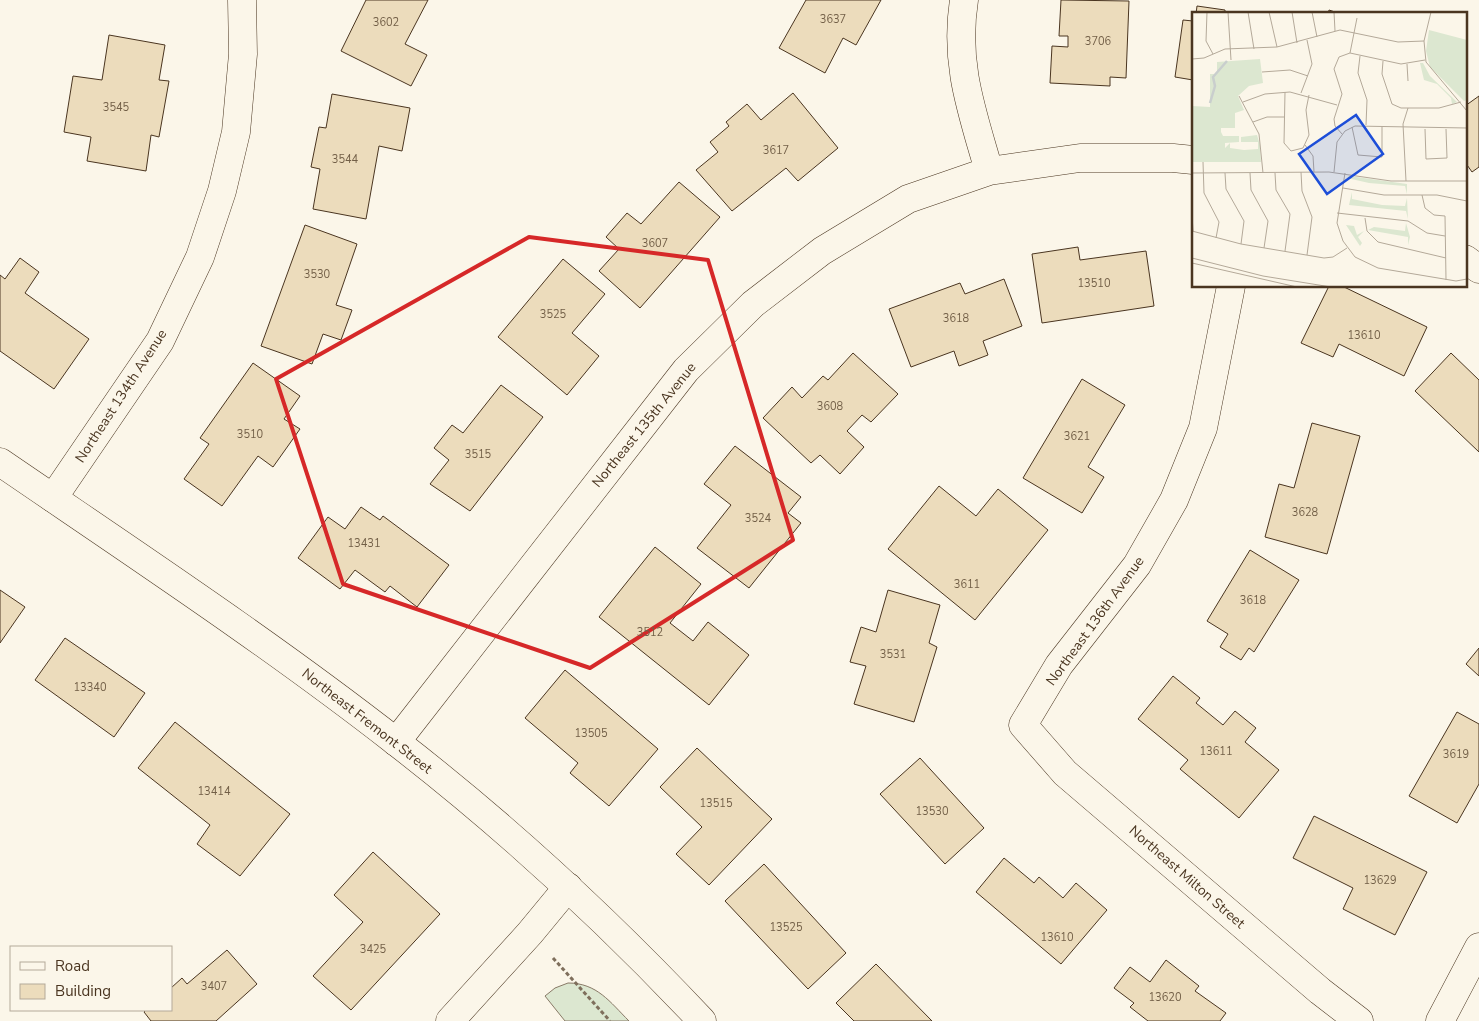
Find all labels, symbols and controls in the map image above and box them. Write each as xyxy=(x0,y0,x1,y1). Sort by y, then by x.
house number: 3637 xyxy=(820,12,846,27)
inset map xyxy=(1192,12,1466,288)
house number: 3602 xyxy=(373,15,399,30)
house number: 3706 xyxy=(1085,34,1112,49)
house number: 3545 xyxy=(103,100,130,115)
house number: 3617 xyxy=(763,143,789,158)
house number: 3544 xyxy=(332,152,359,167)
house number: 3607 xyxy=(642,236,668,251)
house number: 3530 xyxy=(304,267,331,282)
house number: 13510 xyxy=(1078,276,1111,291)
house number: 3525 xyxy=(540,307,567,322)
house number: 3618 xyxy=(943,311,970,326)
street label: Northeast 134th Avenue xyxy=(71,326,171,466)
house number: 13610 xyxy=(1348,328,1381,343)
street label: Northeast 135th Avenue xyxy=(588,359,700,491)
house number: 3608 xyxy=(817,399,844,414)
house number: 3510 xyxy=(237,427,264,442)
house number: 3621 xyxy=(1064,429,1090,444)
house number: 3515 xyxy=(465,447,492,462)
house number: 3628 xyxy=(1292,505,1319,520)
house number: 3524 xyxy=(745,511,772,526)
house number: 13431 xyxy=(348,536,381,551)
street label: Northeast 136th Avenue xyxy=(1042,552,1148,690)
house number: 3611 xyxy=(954,577,980,592)
house number: 3618 xyxy=(1240,593,1267,608)
house number: 3512 xyxy=(637,625,663,640)
house number: 3531 xyxy=(880,647,906,662)
street label: Northeast Fremont Street xyxy=(298,664,436,778)
house number: 13340 xyxy=(74,680,107,695)
house number: 13505 xyxy=(575,726,608,741)
house number: 13611 xyxy=(1200,744,1233,759)
house number: 3619 xyxy=(1443,747,1469,762)
house number: 13414 xyxy=(198,784,231,799)
house number: 13515 xyxy=(700,796,733,811)
house number: 13530 xyxy=(916,804,949,819)
street label: Northeast Milton Street xyxy=(1125,821,1249,933)
house number: 13629 xyxy=(1364,873,1397,888)
house number: 13525 xyxy=(770,920,803,935)
house number: 13610 xyxy=(1041,930,1074,945)
house number: 3425 xyxy=(360,942,387,957)
legend xyxy=(10,946,172,1011)
text: Road xyxy=(55,956,90,976)
house number: 3407 xyxy=(201,979,227,994)
text: Building xyxy=(55,981,111,1001)
house number: 13620 xyxy=(1149,990,1182,1005)

